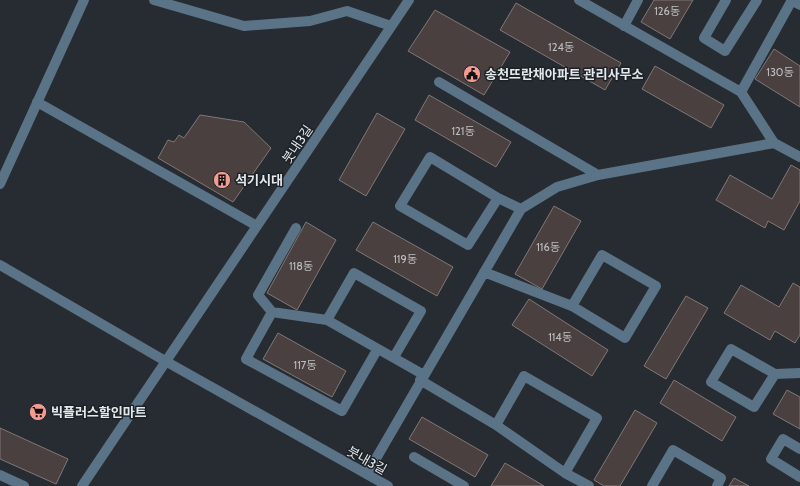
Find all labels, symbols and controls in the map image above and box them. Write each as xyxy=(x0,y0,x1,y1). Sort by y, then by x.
house number: 126동 xyxy=(654,4,680,18)
house number: 124동 xyxy=(548,40,574,54)
public building icon: 송천뜨란채아파트 관리사무소 xyxy=(462,64,482,84)
house number: 130동 xyxy=(766,65,794,79)
place label: 송천뜨란채아파트 관리사무소 xyxy=(485,66,643,82)
street label: 붓내3길 xyxy=(278,122,316,166)
house number: 121동 xyxy=(451,124,475,138)
building icon: 석기시대 xyxy=(212,170,232,190)
place label: 석기시대 xyxy=(235,172,283,188)
house number: 116동 xyxy=(536,240,560,254)
house number: 119동 xyxy=(393,252,417,266)
house number: 118동 xyxy=(289,259,313,273)
house number: 114동 xyxy=(548,330,572,344)
house number: 117동 xyxy=(294,358,316,372)
supermarket icon: 빅플러스할인마트 xyxy=(28,402,48,422)
place label: 빅플러스할인마트 xyxy=(51,404,147,420)
street label: 붓내3길 xyxy=(344,443,390,477)

